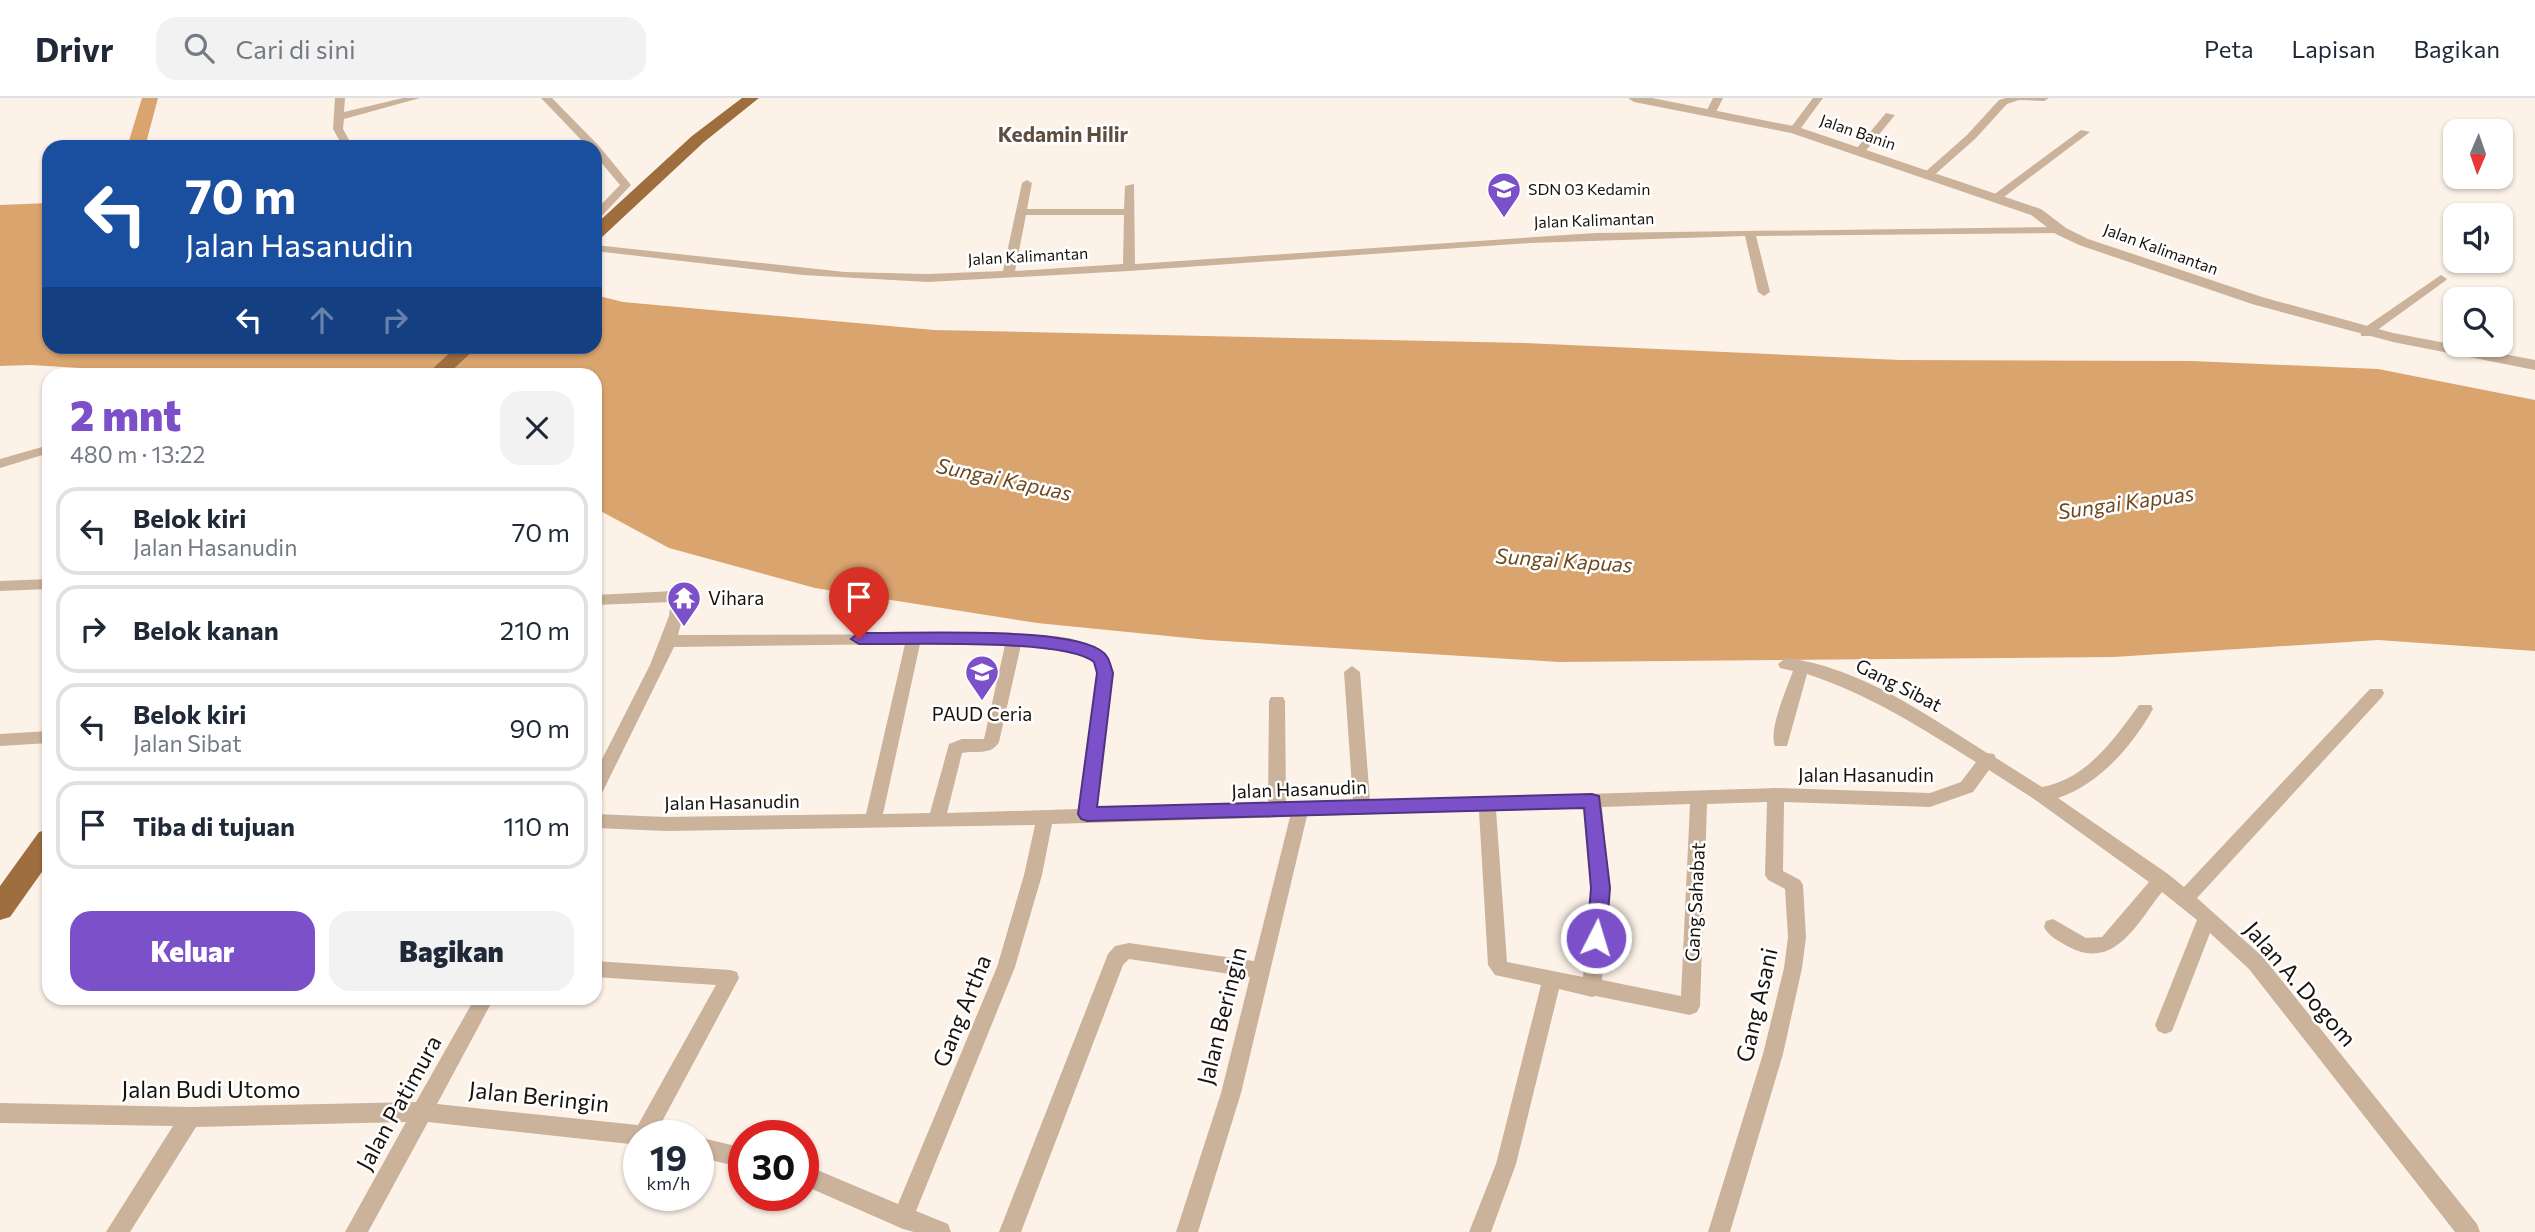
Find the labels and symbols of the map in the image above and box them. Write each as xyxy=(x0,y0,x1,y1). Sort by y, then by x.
street label: Jalan Banin xyxy=(1818,110,1899,153)
north arrow xyxy=(2443,119,2513,189)
district label: Kedamin Hilir xyxy=(998,121,1129,146)
school or university icon: SDN 03 Kedamin xyxy=(1485,170,1523,219)
place label: SDN 03 Kedamin xyxy=(1528,179,1650,198)
street label: Jalan Kalimantan xyxy=(1533,208,1655,231)
street label: Jalan Kalimantan xyxy=(2101,219,2221,278)
street label: Jalan Kalimantan xyxy=(967,243,1089,268)
water label: Sungai Kapuas xyxy=(934,452,1074,505)
water label: Sungai Kapuas xyxy=(2056,480,2196,523)
water label: Sungai Kapuas xyxy=(1495,542,1634,577)
pin xyxy=(829,567,889,639)
temple icon: Vihara xyxy=(665,579,703,628)
place label: Vihara xyxy=(708,586,764,609)
school or university icon: PAUD Ceria xyxy=(963,653,1001,702)
street label: Gang Sibat xyxy=(1852,653,1946,716)
place label: PAUD Ceria xyxy=(932,702,1032,725)
street label: Jalan Hasanudin xyxy=(1798,763,1934,786)
street label: Jalan Hasanudin xyxy=(1231,775,1367,802)
street label: Jalan Hasanudin xyxy=(664,789,800,814)
street label: Gang Sahabat xyxy=(1680,841,1709,962)
position arrow xyxy=(1559,901,1633,975)
street label: Jalan A. Dogom xyxy=(2239,915,2363,1052)
street label: Jalan Beringin xyxy=(1190,944,1252,1088)
street label: Gang Asani xyxy=(1729,945,1783,1065)
street label: Gang Artha xyxy=(926,950,996,1071)
street label: Jalan Patimura xyxy=(350,1030,447,1175)
street label: Jalan Budi Utomo xyxy=(121,1075,301,1103)
street label: Jalan Beringin xyxy=(468,1075,611,1117)
speed limit sign: 30 xyxy=(728,1120,819,1211)

